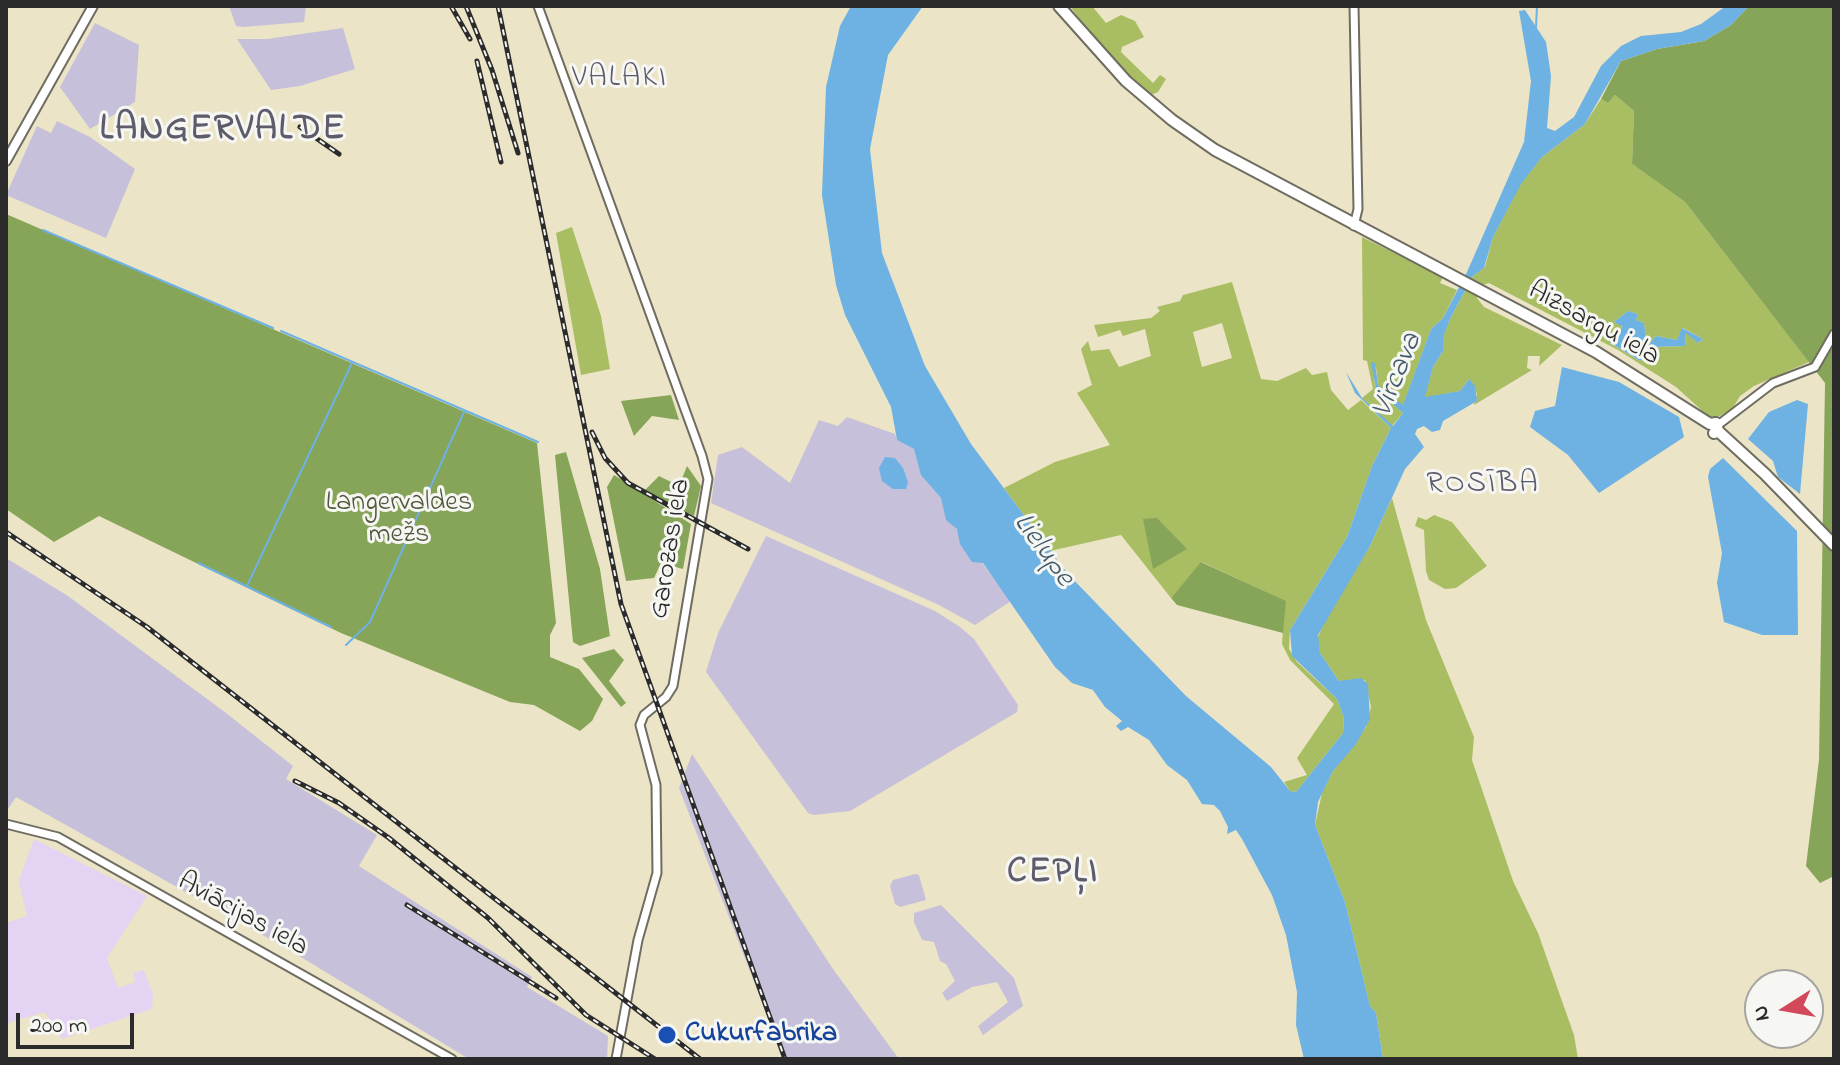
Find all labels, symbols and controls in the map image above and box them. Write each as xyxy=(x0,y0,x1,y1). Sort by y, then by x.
district label: VALAKI xyxy=(572,62,668,98)
district label: LANGERVALDE xyxy=(100,110,346,154)
street label: Aizsargu iela xyxy=(1521,275,1665,375)
water label: Vircava xyxy=(1366,329,1432,423)
district label: ROSĪBA xyxy=(1426,468,1540,504)
street label: Garozas iela xyxy=(644,477,700,621)
park label: Langervaldes mežs xyxy=(326,487,472,553)
water label: Lielupe xyxy=(1003,507,1081,595)
district label: CEPĻI xyxy=(1007,853,1099,897)
street label: Aviācijas iela xyxy=(171,866,313,966)
north arrow xyxy=(1744,969,1824,1049)
scale bar xyxy=(20,997,138,1047)
text: N xyxy=(1745,1003,1780,1024)
text: 200 m xyxy=(30,1009,87,1044)
place label: Cukurfabrika xyxy=(685,1018,837,1052)
marker: Cukurfabrika xyxy=(656,1024,678,1046)

